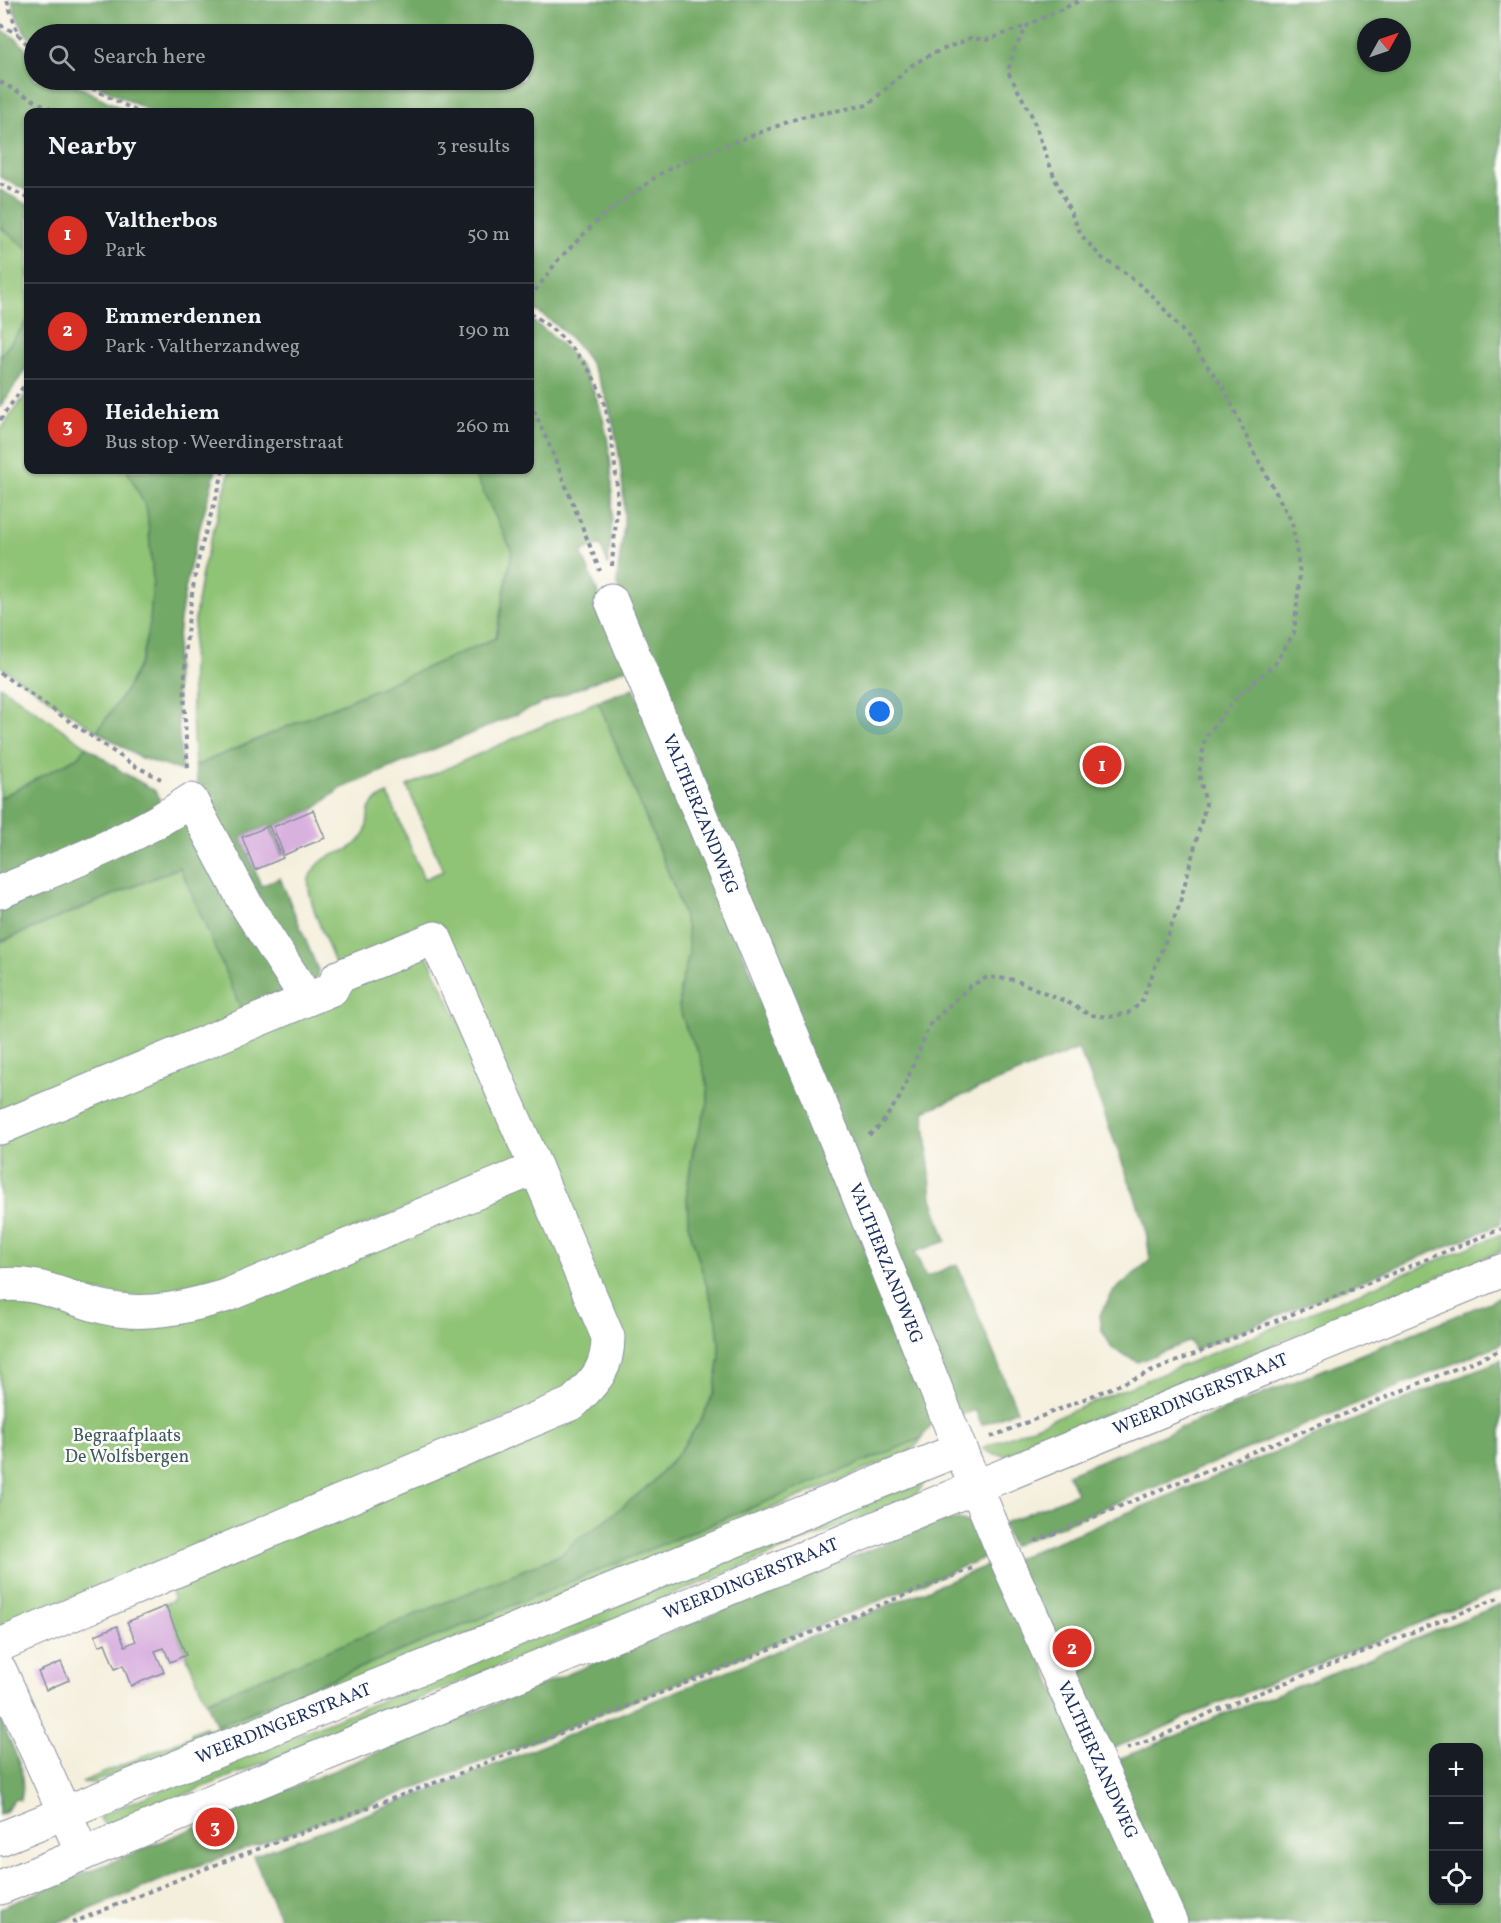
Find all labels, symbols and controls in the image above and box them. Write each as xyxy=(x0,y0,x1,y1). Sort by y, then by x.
north arrow xyxy=(1357,18,1411,72)
search box xyxy=(24,24,534,90)
icon: search xyxy=(45,41,78,74)
text: Search here xyxy=(93,42,206,73)
text: Nearby xyxy=(48,129,137,165)
text: 3 results xyxy=(436,133,510,161)
text: Valtherbos xyxy=(105,206,218,237)
text: 1 xyxy=(63,221,72,249)
text: 50 m xyxy=(467,221,510,249)
text: Park xyxy=(105,237,146,265)
text: Emmerdennen xyxy=(105,302,262,333)
text: 2 xyxy=(62,317,73,345)
text: 190 m xyxy=(458,317,510,345)
text: Park · Valtherzandweg xyxy=(105,333,300,361)
text: Heidehiem xyxy=(105,398,220,429)
text: 3 xyxy=(62,413,73,441)
text: 260 m xyxy=(455,413,510,441)
text: Bus stop · Weerdingerstraat xyxy=(105,429,344,457)
your location xyxy=(865,697,894,726)
street label: VALTHERZANDWEG xyxy=(656,730,745,898)
pin: 1 xyxy=(1082,742,1122,788)
street label: VALTHERZANDWEG xyxy=(842,1179,929,1347)
street label: WEERDINGERSTRAAT xyxy=(1109,1347,1292,1442)
park label: Begraafplaats De Wolfsbergen xyxy=(65,1424,189,1470)
street label: WEERDINGERSTRAAT xyxy=(660,1532,843,1626)
pin: 2 xyxy=(1052,1626,1092,1670)
street label: WEERDINGERSTRAAT xyxy=(192,1677,375,1771)
street label: VALTHERZANDWEG xyxy=(1051,1677,1144,1843)
map controls xyxy=(1429,1743,1483,1905)
button: + xyxy=(1429,1743,1483,1797)
button: − xyxy=(1429,1797,1483,1851)
pin: 3 xyxy=(196,1804,234,1850)
button: locate xyxy=(1429,1851,1483,1905)

